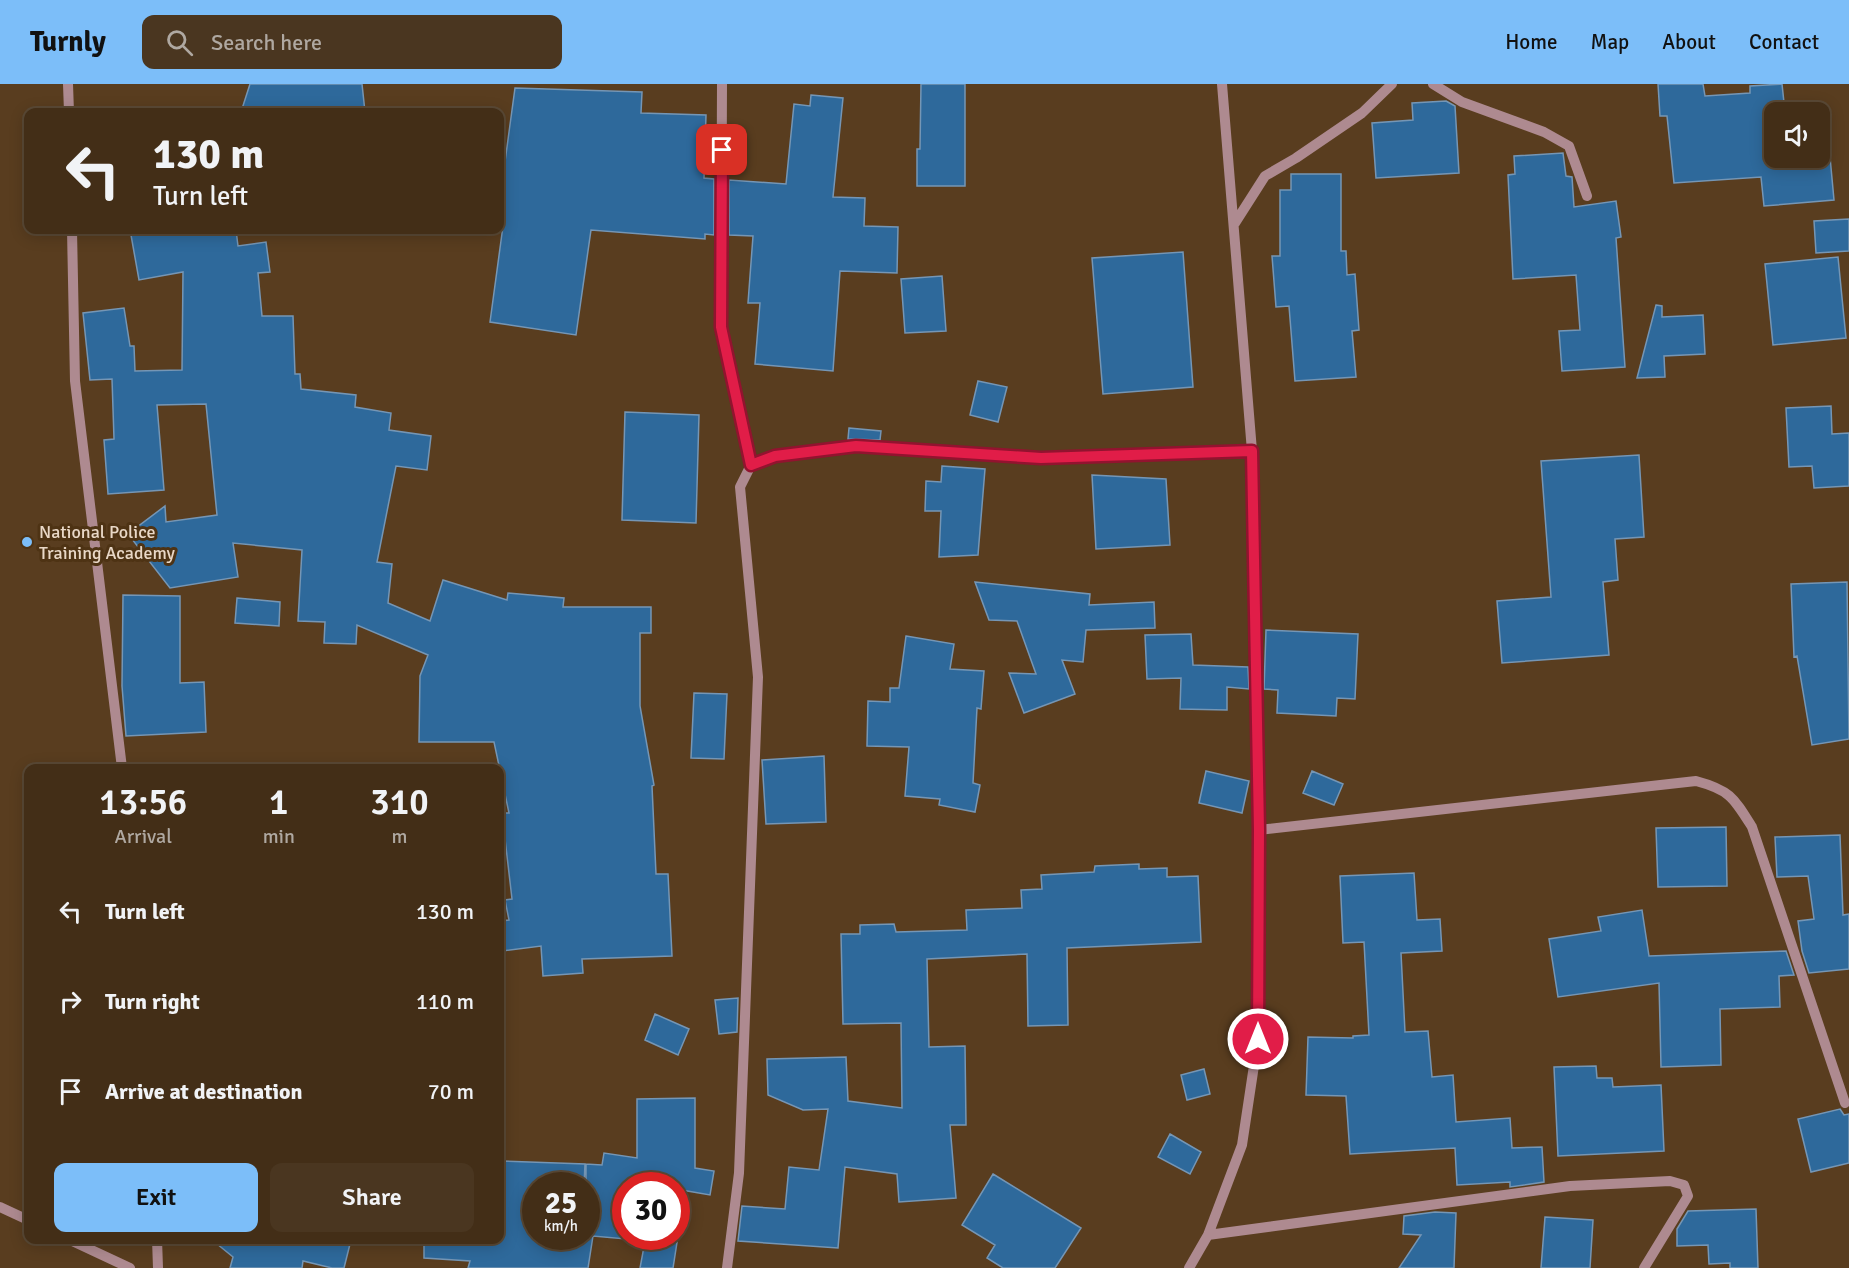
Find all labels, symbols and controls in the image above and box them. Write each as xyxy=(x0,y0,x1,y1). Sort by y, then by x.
search box xyxy=(142,15,562,69)
text: Turnly xyxy=(30,25,106,59)
icon: search xyxy=(163,26,196,59)
text: Search here xyxy=(211,29,322,56)
text: Home xyxy=(1505,29,1558,55)
text: Map xyxy=(1591,29,1629,55)
text: About xyxy=(1662,29,1716,55)
text: Contact xyxy=(1749,29,1819,55)
map controls xyxy=(1764,102,1830,168)
button: sound xyxy=(1764,102,1830,168)
pin xyxy=(696,124,747,175)
text: 130 m xyxy=(153,129,264,180)
icon: left xyxy=(54,132,132,210)
icon: arrive xyxy=(705,133,738,166)
text: Turn left xyxy=(153,180,248,213)
place label: National Police Training Academy xyxy=(39,521,175,564)
marker: National Police Training Academy xyxy=(20,535,34,549)
text: 13:56 xyxy=(99,780,187,825)
text: 1 xyxy=(269,780,289,825)
text: 310 xyxy=(370,780,429,825)
text: Arrival xyxy=(115,824,172,849)
text: min xyxy=(263,824,295,849)
text: m xyxy=(391,824,407,849)
icon: left xyxy=(54,895,87,928)
text: Turn left xyxy=(105,898,185,925)
text: 130 m xyxy=(416,898,474,925)
icon: right xyxy=(54,985,87,1018)
text: Turn right xyxy=(105,988,200,1015)
text: 110 m xyxy=(416,988,474,1015)
position arrow xyxy=(1226,1007,1290,1071)
icon: arrive xyxy=(54,1075,87,1108)
text: Arrive at destination xyxy=(105,1078,302,1105)
text: 70 m xyxy=(428,1078,474,1105)
button: Exit xyxy=(54,1163,258,1232)
button: Share xyxy=(270,1163,474,1232)
speed limit sign: 30 xyxy=(612,1172,690,1250)
text: 25 xyxy=(545,1185,577,1222)
text: km/h xyxy=(544,1217,578,1235)

